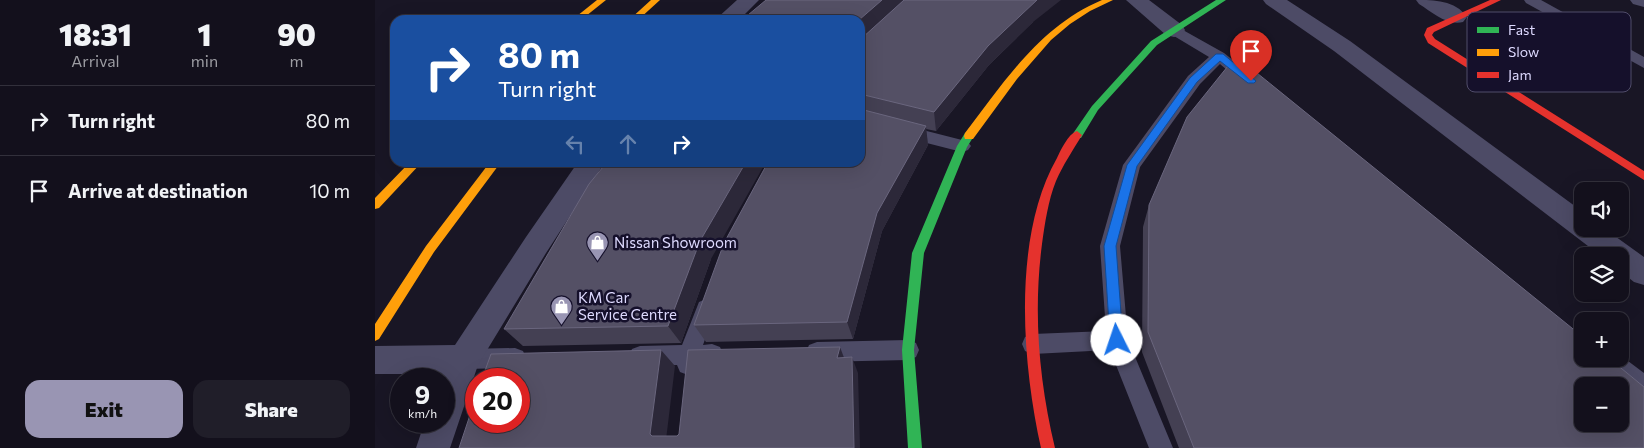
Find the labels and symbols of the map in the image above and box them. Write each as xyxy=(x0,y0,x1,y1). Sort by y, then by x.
legend xyxy=(1467,12,1631,92)
text: Fast xyxy=(1508,21,1535,38)
pin xyxy=(1230,30,1272,81)
text: Slow xyxy=(1508,43,1539,60)
text: Jam xyxy=(1508,66,1532,83)
shop icon: Nissan Showroom xyxy=(586,231,610,262)
place label: Nissan Showroom xyxy=(614,233,737,251)
place label: KM Car Service Centre xyxy=(578,288,677,323)
shop icon: KM Car Service Centre xyxy=(550,295,574,326)
position arrow xyxy=(1090,313,1142,365)
speed limit sign: 20 xyxy=(465,368,530,433)

